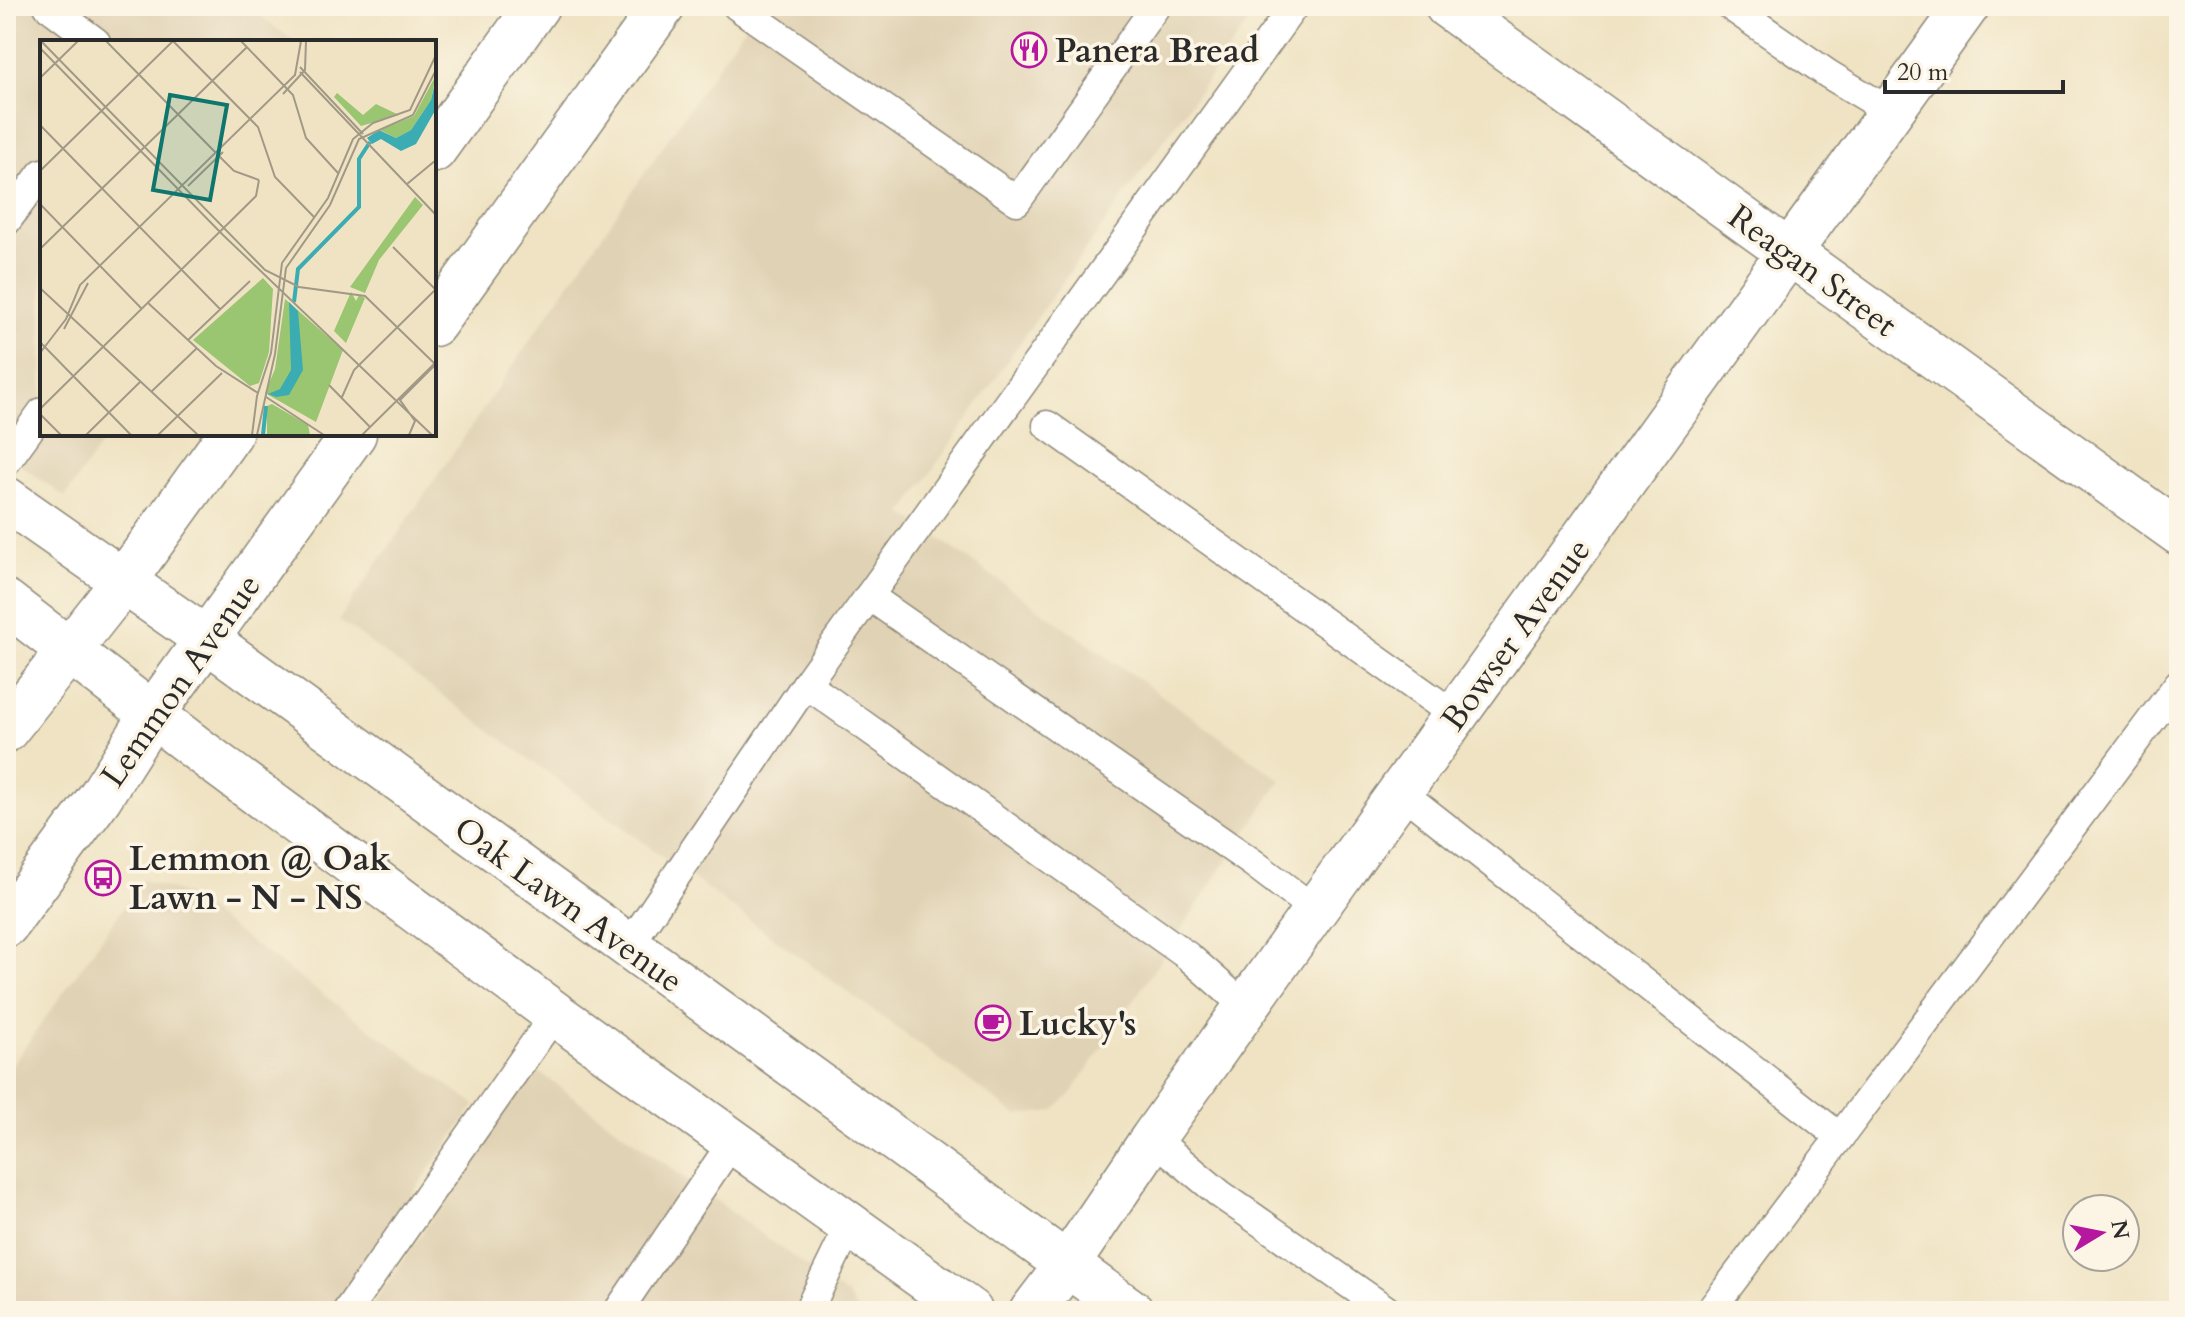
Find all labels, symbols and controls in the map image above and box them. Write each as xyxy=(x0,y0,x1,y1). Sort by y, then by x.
place label: Panera Bread xyxy=(1055,28,1260,74)
restaurant icon: Panera Bread xyxy=(1010,31,1048,69)
inset map xyxy=(40,40,436,436)
scale bar xyxy=(1885,44,2063,94)
text: 20 m xyxy=(1897,56,1949,89)
street label: Reagan Street xyxy=(1719,194,1906,348)
street label: Bowser Avenue xyxy=(1430,529,1601,740)
street label: Lemmon Avenue xyxy=(90,565,272,796)
street label: Oak Lawn Avenue xyxy=(445,806,692,1004)
place label: Lemmon @ Oak Lawn - N - NS xyxy=(129,836,392,921)
bus stop icon: Lemmon @ Oak Lawn - N - NS xyxy=(84,859,122,897)
place label: Lucky's xyxy=(1019,1001,1137,1047)
cafe icon: Lucky's xyxy=(974,1004,1012,1042)
north arrow xyxy=(2061,1193,2141,1273)
text: N xyxy=(2103,1218,2136,1242)

